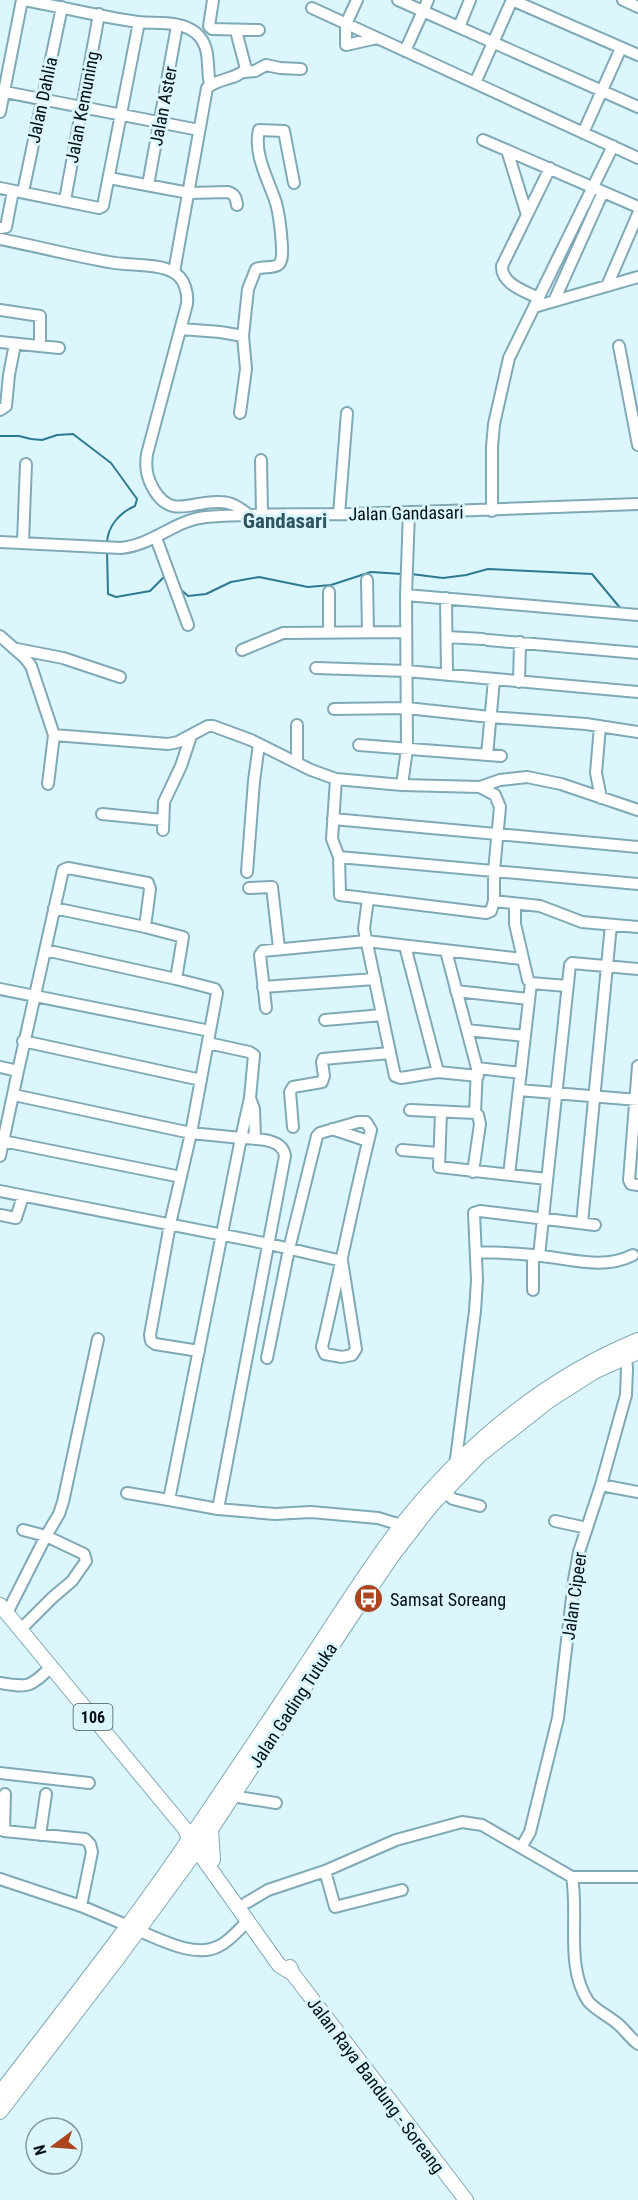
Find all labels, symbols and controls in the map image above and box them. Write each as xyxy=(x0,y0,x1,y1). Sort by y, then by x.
street label: Jalan Kemuning xyxy=(61,49,103,165)
street label: Jalan Dahlia xyxy=(23,55,61,145)
street label: Jalan Aster xyxy=(145,64,181,148)
street label: Jalan Gandasari xyxy=(348,501,464,525)
district label: Gandasari xyxy=(243,509,327,533)
street label: Jalan Cipeer xyxy=(557,1550,591,1641)
bus stop icon: Samsat Soreang xyxy=(353,1583,385,1615)
place label: Samsat Soreang xyxy=(390,1589,506,1610)
street label: Jalan Gading Tutuka xyxy=(245,1639,341,1771)
road number: 106 xyxy=(74,1704,112,1730)
street label: Jalan Raya Bandung - Soreang xyxy=(303,1993,449,2177)
north arrow xyxy=(24,2116,84,2176)
text: N xyxy=(30,2143,51,2157)

